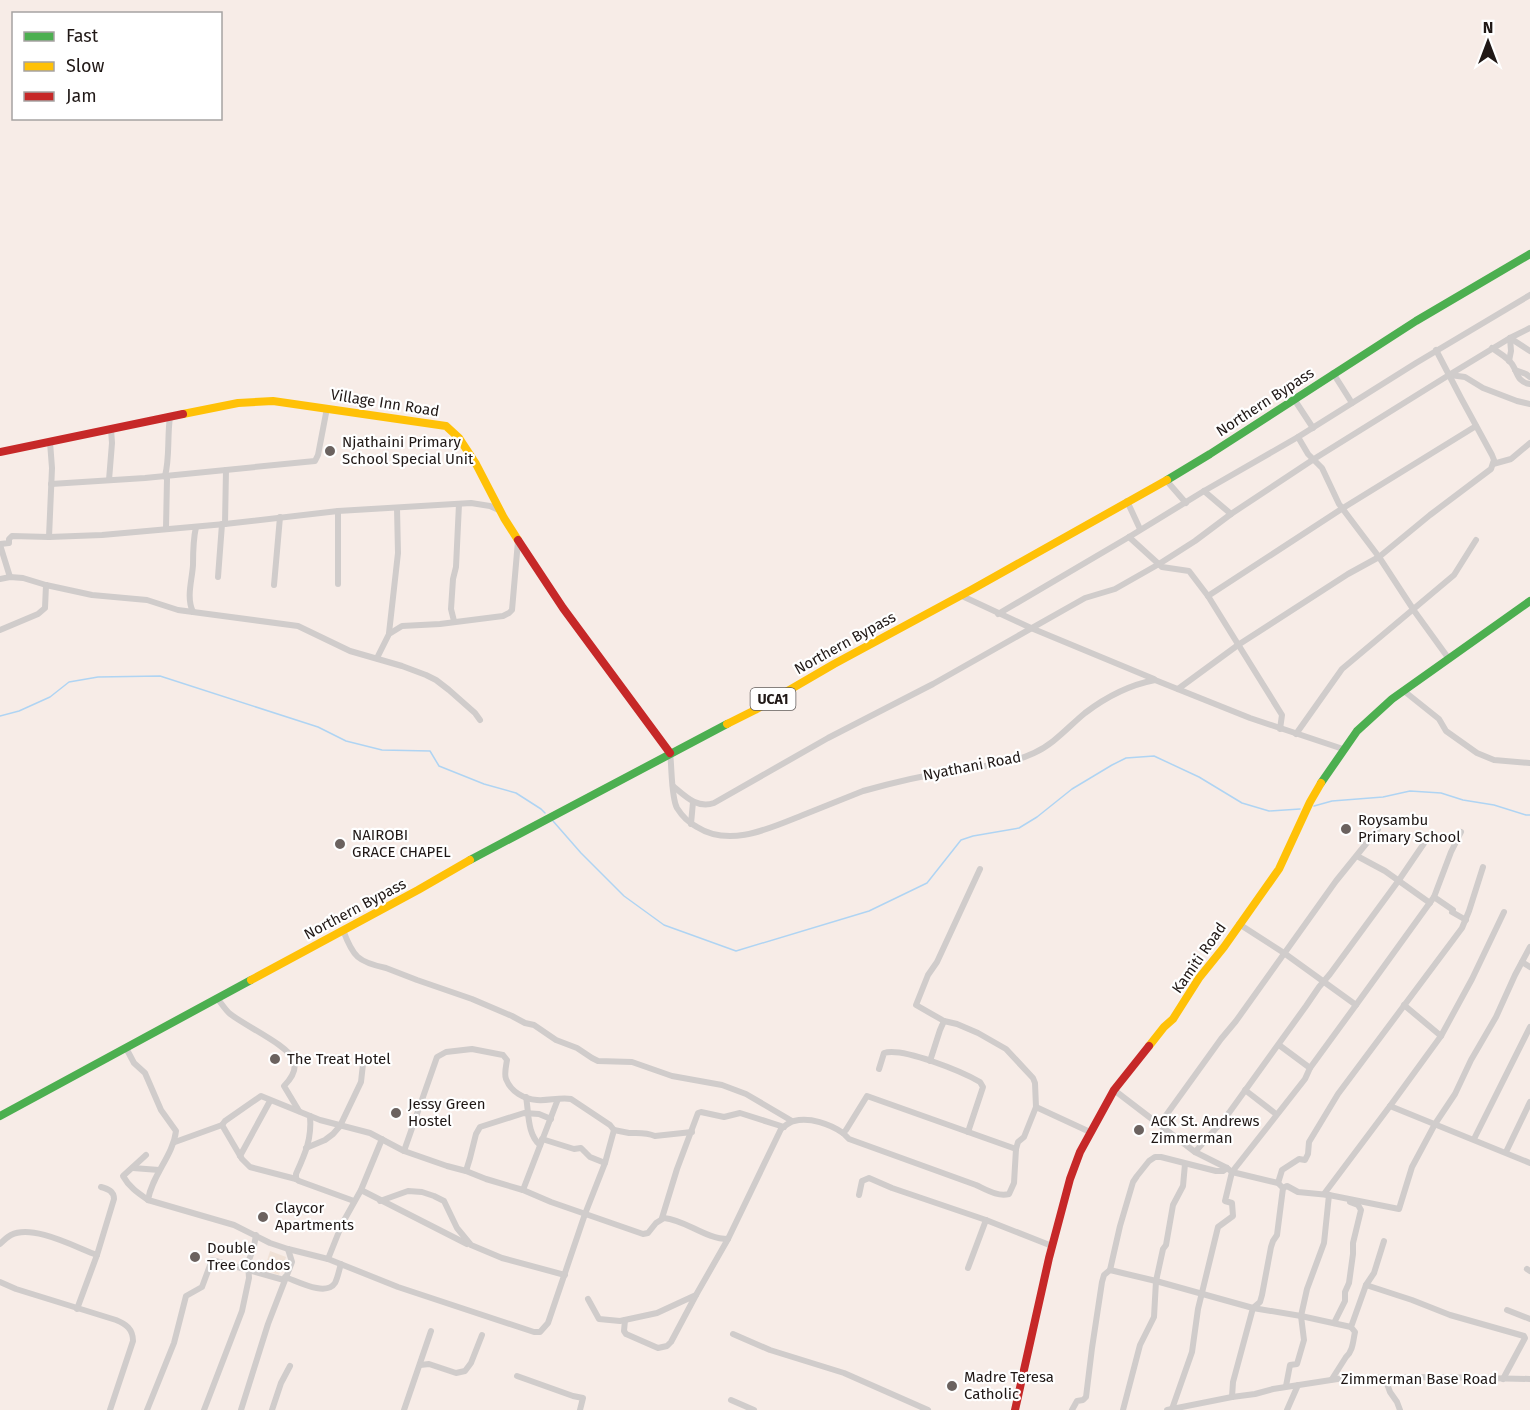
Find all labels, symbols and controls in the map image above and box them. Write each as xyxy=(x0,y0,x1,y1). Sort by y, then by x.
legend xyxy=(12,12,222,120)
north arrow xyxy=(1458,12,1518,72)
text: N xyxy=(1483,18,1493,37)
text: Fast xyxy=(66,25,99,47)
text: Slow xyxy=(66,55,105,77)
text: Jam xyxy=(66,85,97,107)
street label: Northern Bypass xyxy=(1213,364,1317,440)
street label: Village Inn Road xyxy=(329,386,441,420)
place label: Njathaini Primary School Special Unit xyxy=(342,433,474,468)
marker: Njathaini Primary School Special Unit xyxy=(323,444,337,458)
street label: Northern Bypass xyxy=(791,608,899,678)
road number: UCA1 xyxy=(750,688,796,710)
street label: Nyathani Road xyxy=(921,748,1023,784)
place label: Roysambu Primary School xyxy=(1358,811,1461,846)
marker: Roysambu Primary School xyxy=(1339,822,1353,836)
place label: NAIROBI GRACE CHAPEL xyxy=(352,826,451,861)
marker: NAIROBI GRACE CHAPEL xyxy=(333,837,347,851)
street label: Northern Bypass xyxy=(301,875,409,943)
street label: Kamiti Road xyxy=(1168,919,1230,997)
place label: The Treat Hotel xyxy=(287,1050,391,1068)
marker: The Treat Hotel xyxy=(268,1052,282,1066)
place label: Jessy Green Hostel xyxy=(408,1095,486,1130)
marker: Jessy Green Hostel xyxy=(389,1106,403,1120)
place label: ACK St. Andrews Zimmerman xyxy=(1151,1112,1260,1147)
marker: ACK St. Andrews Zimmerman xyxy=(1132,1123,1146,1137)
place label: Claycor Apartments xyxy=(275,1199,354,1234)
marker: Claycor Apartments xyxy=(256,1210,270,1224)
place label: Double Tree Condos xyxy=(207,1239,290,1274)
marker: Double Tree Condos xyxy=(188,1250,202,1264)
place label: Madre Teresa Catholic xyxy=(964,1368,1054,1403)
street label: Zimmerman Base Road xyxy=(1341,1370,1497,1388)
marker: Madre Teresa Catholic xyxy=(945,1379,959,1393)

